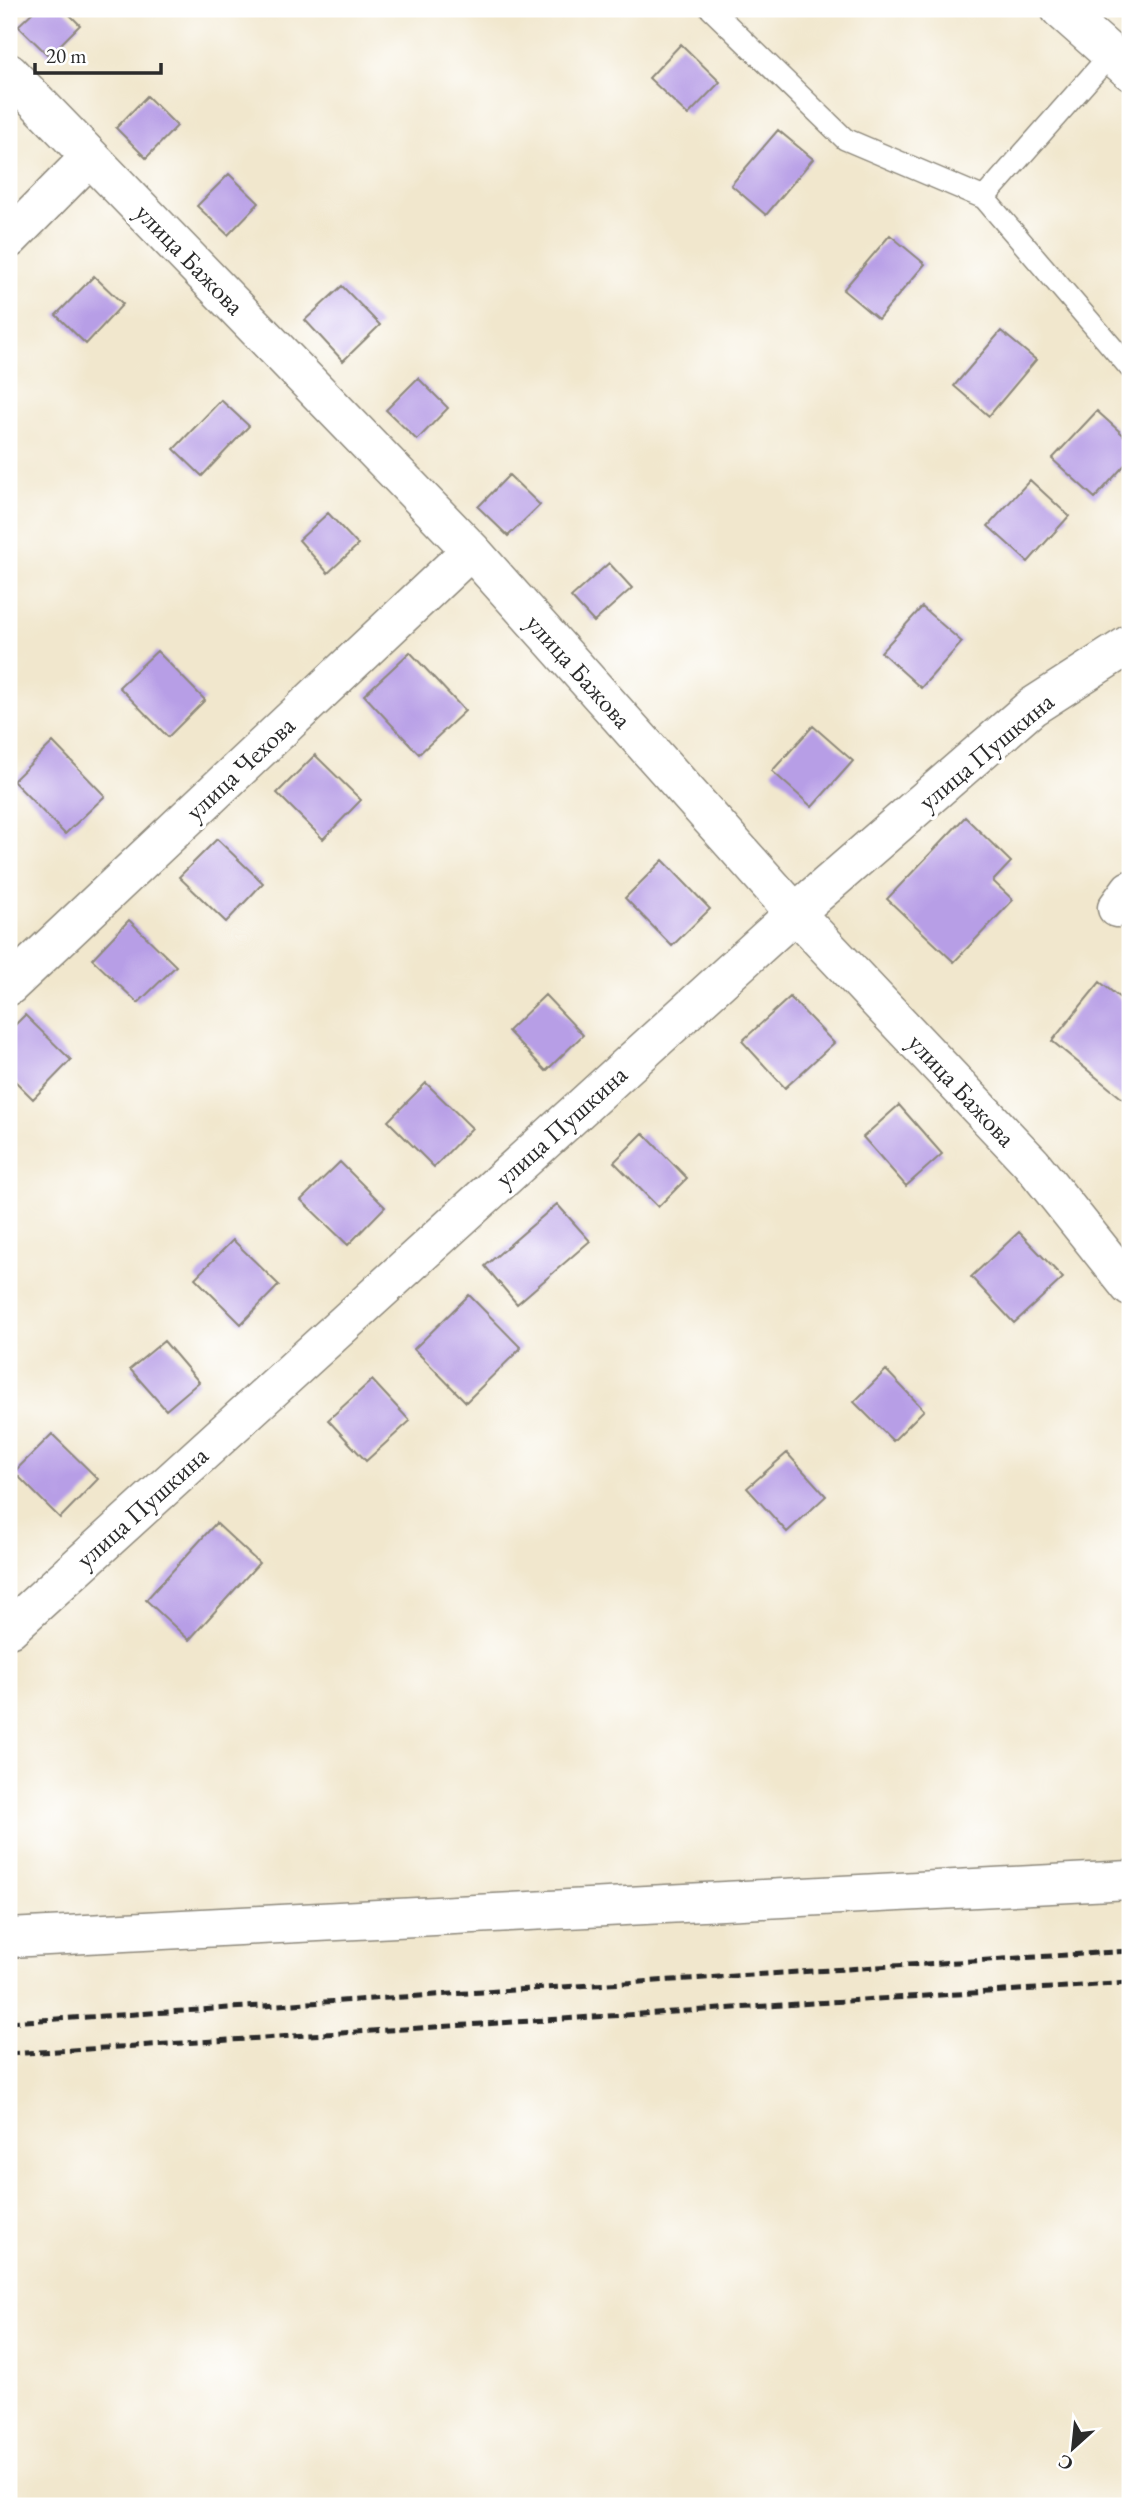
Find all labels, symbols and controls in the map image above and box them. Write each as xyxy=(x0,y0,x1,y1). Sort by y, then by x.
scale bar xyxy=(35,32,161,76)
text: 20 m xyxy=(46,42,87,69)
street label: улица Бажова xyxy=(128,196,252,323)
street label: улица Бажова xyxy=(518,606,640,736)
street label: улица Пушкина xyxy=(911,684,1061,818)
street label: улица Чехова xyxy=(178,708,303,828)
street label: улица Бажова xyxy=(901,1026,1024,1154)
street label: улица Пушкина xyxy=(488,1057,635,1194)
street label: улица Пушкина xyxy=(69,1438,216,1575)
north arrow xyxy=(1038,2414,1108,2484)
text: С xyxy=(1054,2449,1077,2477)

